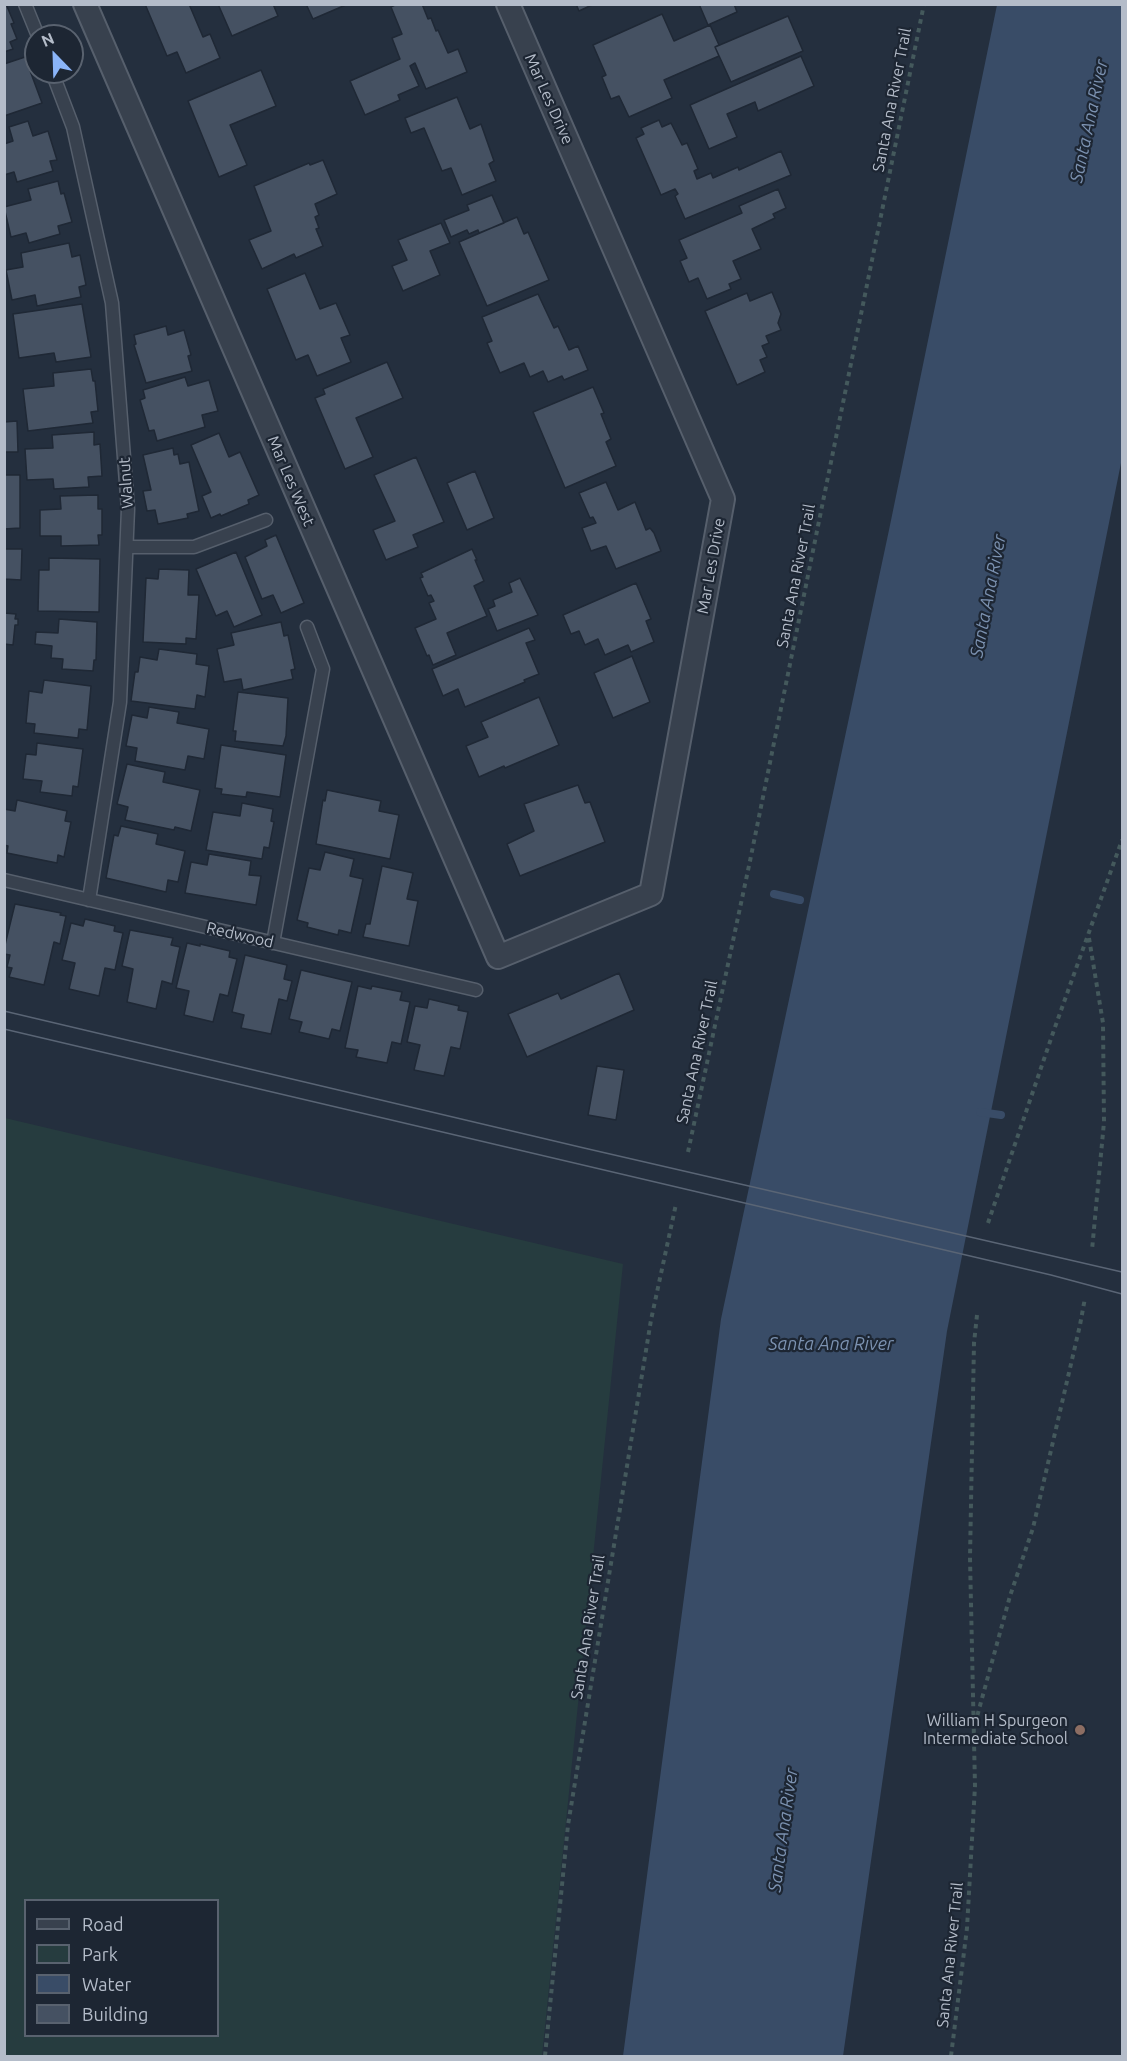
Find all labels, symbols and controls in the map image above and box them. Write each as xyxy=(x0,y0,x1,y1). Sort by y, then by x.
north arrow xyxy=(24,24,84,84)
street label: Santa Ana River Trail xyxy=(869,26,915,174)
text: N xyxy=(39,29,57,50)
street label: Mar Les Drive xyxy=(520,51,578,147)
water label: Santa Ana River xyxy=(1065,58,1113,184)
street label: Mar Les West xyxy=(263,433,319,529)
street label: Walnut xyxy=(115,457,137,509)
street label: Santa Ana River Trail xyxy=(773,502,819,650)
street label: Mar Les Drive xyxy=(693,516,729,616)
water label: Santa Ana River xyxy=(965,532,1011,660)
street label: Redwood xyxy=(204,918,276,952)
street label: Santa Ana River Trail xyxy=(672,978,722,1126)
water label: Santa Ana River xyxy=(768,1333,894,1355)
street label: Santa Ana River Trail xyxy=(567,1553,609,1701)
place label: William H Spurgeon Intermediate School xyxy=(923,1711,1068,1749)
marker: William H Spurgeon Intermediate School xyxy=(1073,1723,1087,1737)
water label: Santa Ana River xyxy=(764,1766,802,1894)
street label: Santa Ana River Trail xyxy=(933,1881,967,2029)
legend xyxy=(24,1899,219,2037)
text: Road xyxy=(82,1914,124,1934)
text: Park xyxy=(82,1944,118,1964)
text: Water xyxy=(82,1974,131,1994)
text: Building xyxy=(82,2004,148,2024)

